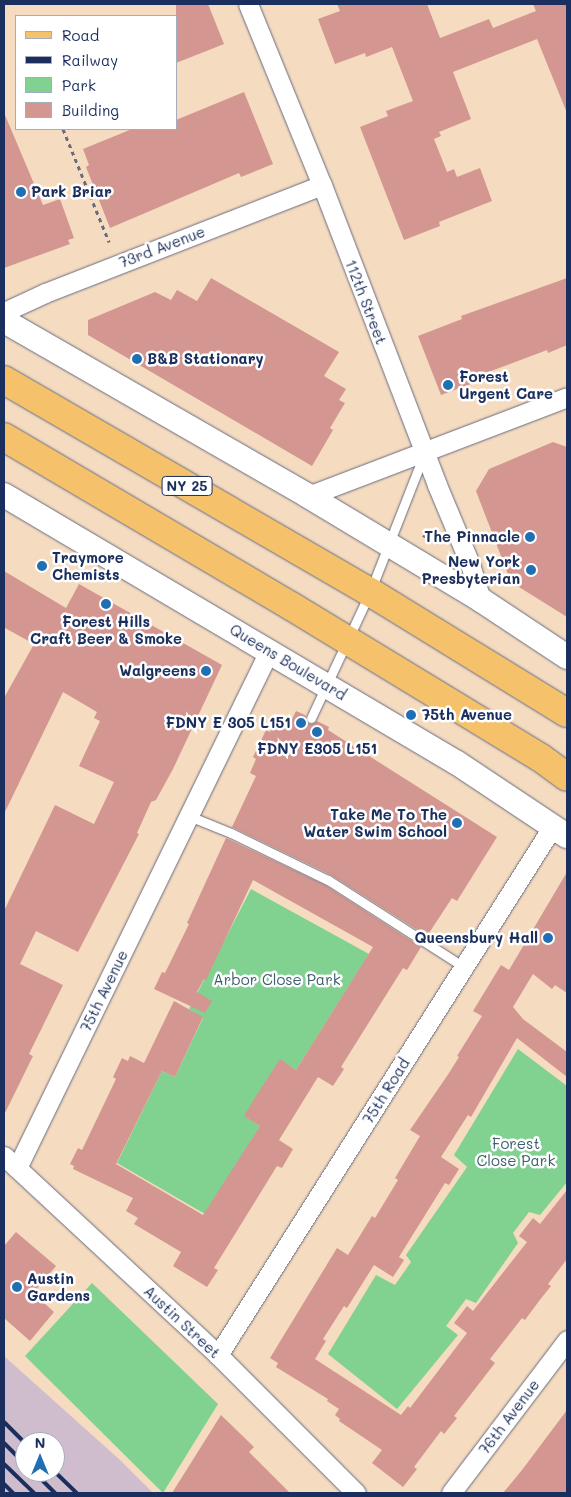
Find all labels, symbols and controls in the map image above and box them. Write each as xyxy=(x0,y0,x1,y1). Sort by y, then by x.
legend xyxy=(15,15,178,130)
text: Road xyxy=(62,25,99,45)
text: Railway xyxy=(62,50,118,70)
text: Park xyxy=(62,75,96,95)
text: Building xyxy=(62,100,119,120)
place label: Park Briar xyxy=(31,183,112,201)
marker: Park Briar xyxy=(15,186,27,198)
street label: 73rd Avenue xyxy=(116,222,208,272)
street label: 112th Street xyxy=(342,257,390,347)
place label: B&B Stationary xyxy=(147,350,264,368)
marker: B&B Stationary xyxy=(131,353,143,365)
place label: Forest Urgent Care xyxy=(459,367,553,402)
marker: Forest Urgent Care xyxy=(441,378,455,392)
road number: NY 25 xyxy=(161,474,213,498)
place label: The Pinnacle xyxy=(424,528,520,546)
marker: The Pinnacle xyxy=(524,531,536,543)
place label: Traymore Chemists xyxy=(52,548,124,583)
place label: New York Presbyterian xyxy=(421,552,520,587)
marker: Traymore Chemists xyxy=(36,560,48,572)
marker: New York Presbyterian xyxy=(524,563,538,577)
marker: Forest Hills Craft Beer & Smoke xyxy=(100,598,112,610)
place label: Forest Hills Craft Beer & Smoke xyxy=(30,612,182,647)
street label: Queens Boulevard xyxy=(227,620,349,704)
place label: Walgreens xyxy=(119,662,196,680)
marker: Walgreens xyxy=(200,665,212,677)
place label: 75th Avenue xyxy=(422,706,512,724)
marker: 75th Avenue xyxy=(404,708,418,722)
place label: FDNY E 305 L151 xyxy=(165,714,291,732)
marker: FDNY E 305 L151 xyxy=(295,717,307,729)
marker: FDNY E305 L151 xyxy=(311,726,323,738)
place label: FDNY E305 L151 xyxy=(257,740,377,758)
place label: Take Me To The Water Swim School xyxy=(304,805,447,840)
marker: Take Me To The Water Swim School xyxy=(451,817,463,829)
place label: Queensbury Hall xyxy=(414,929,538,947)
marker: Queensbury Hall xyxy=(542,932,554,944)
street label: 75th Avenue xyxy=(76,947,132,1035)
park label: Arbor Close Park xyxy=(213,971,341,989)
street label: 75th Road xyxy=(359,1055,413,1127)
park label: Forest Close Park xyxy=(477,1134,555,1169)
place label: Austin Gardens xyxy=(27,1269,90,1304)
marker: Austin Gardens xyxy=(11,1281,23,1293)
street label: Austin Street xyxy=(140,1282,224,1362)
street label: 76th Avenue xyxy=(475,1376,543,1458)
north arrow xyxy=(15,1432,65,1482)
text: N xyxy=(35,1433,45,1452)

